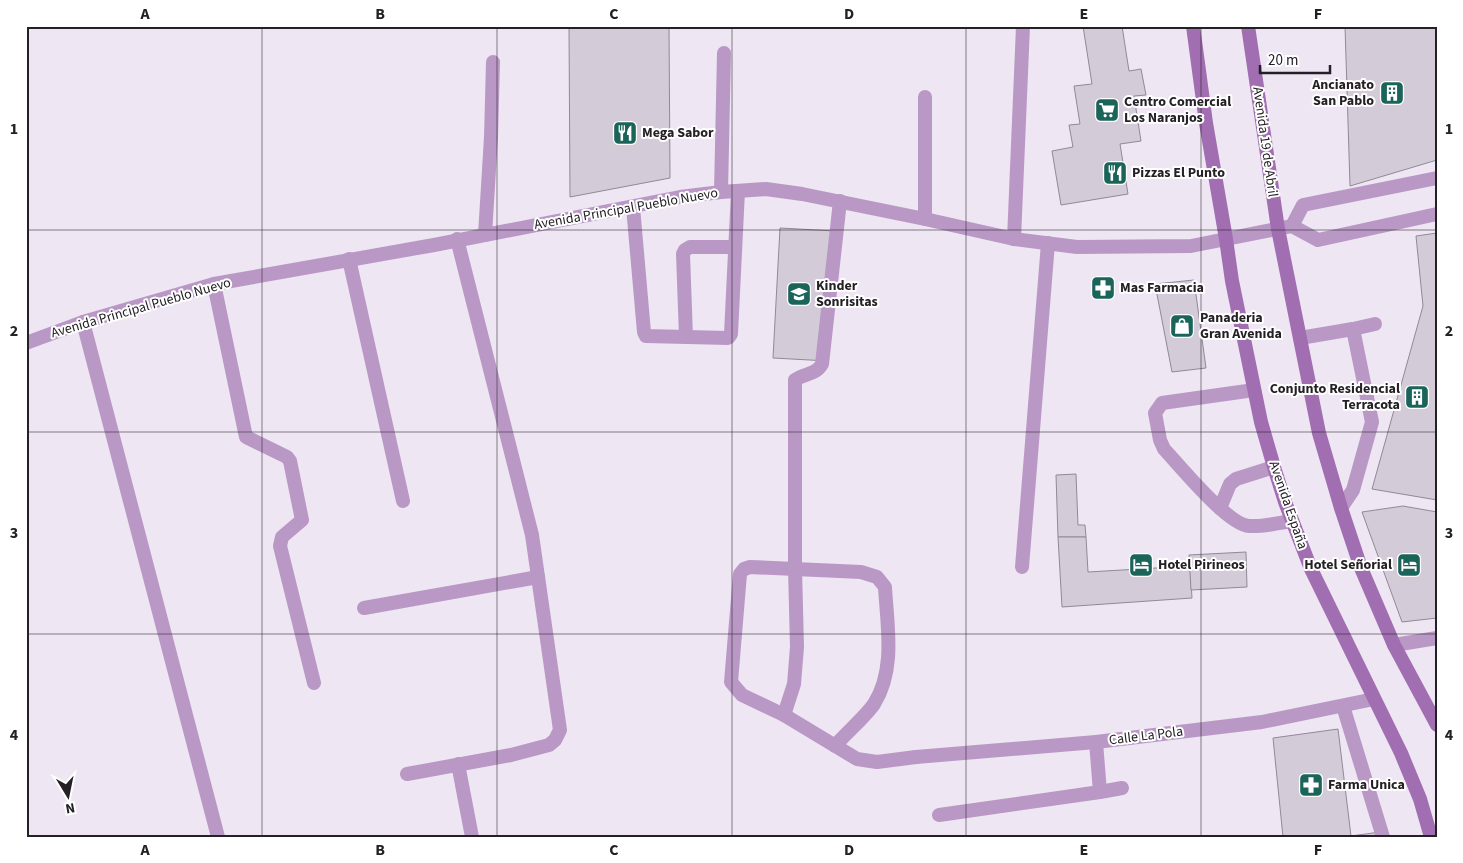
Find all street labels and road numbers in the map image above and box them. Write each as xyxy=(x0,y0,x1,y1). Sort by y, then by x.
street label: Avenida 19 de Abril xyxy=(1247,86,1283,199)
street label: Avenida Principal Pueblo Nuevo xyxy=(533,183,719,235)
street label: Avenida Principal Pueblo Nuevo xyxy=(49,273,233,343)
street label: Avenida España xyxy=(1264,458,1312,552)
street label: Calle La Pola xyxy=(1108,722,1184,750)

